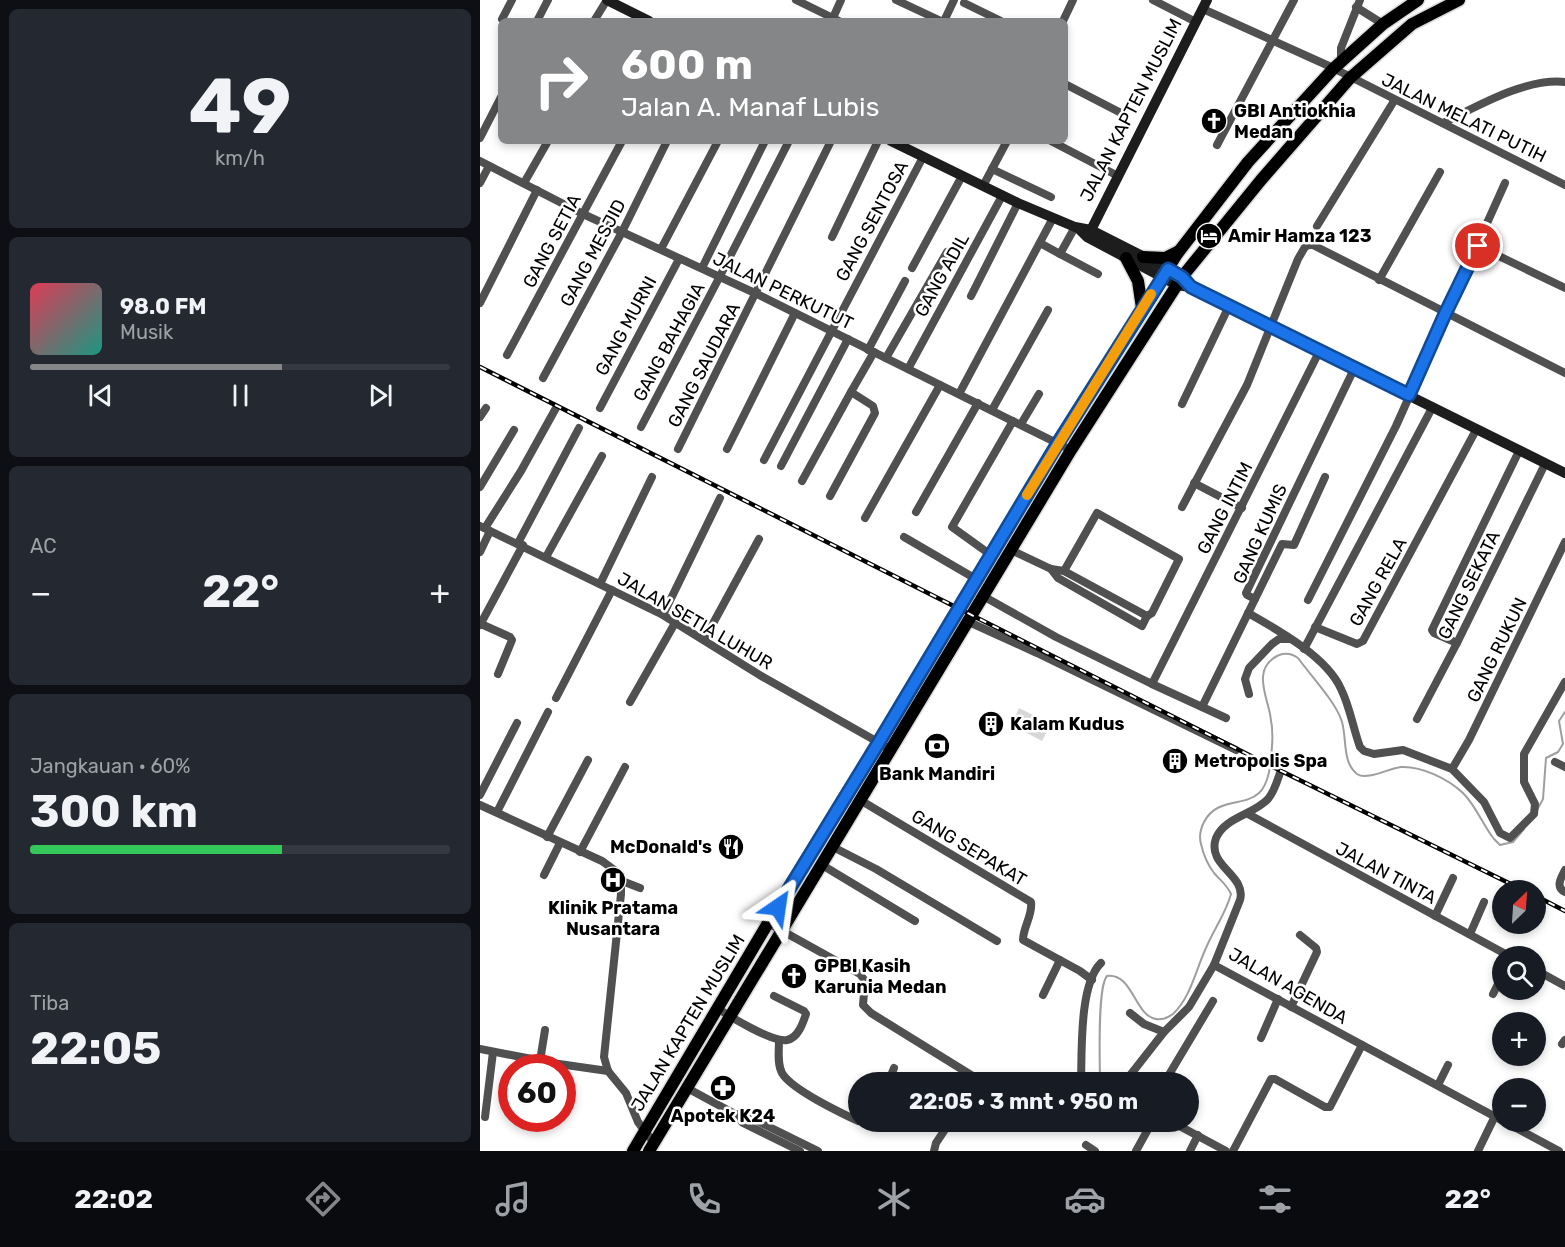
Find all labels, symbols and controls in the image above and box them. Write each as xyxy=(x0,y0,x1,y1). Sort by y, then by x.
street label: JALAN KAPTEN MUSLIM xyxy=(1075,15,1187,205)
text: 600 m xyxy=(621,40,753,90)
icon: right xyxy=(522,42,600,120)
text: 49 xyxy=(189,60,291,153)
street label: JALAN MELATI PUTIH xyxy=(1378,69,1550,167)
text: Jalan A. Manaf Lubis xyxy=(621,91,879,123)
place label: GBI Antiokhia Medan xyxy=(1234,100,1356,143)
church icon: GBI Antiokhia Medan xyxy=(1199,106,1229,136)
text: km/h xyxy=(215,146,265,170)
street label: GANG SENTOSA xyxy=(831,157,913,285)
street label: GANG SETIA xyxy=(518,190,586,292)
street label: GANG MESJID xyxy=(556,196,630,310)
pin xyxy=(1452,220,1503,271)
hotel icon: Amir Hamza 123 xyxy=(1194,221,1224,251)
place label: Amir Hamza 123 xyxy=(1228,225,1372,247)
street label: GANG ADIL xyxy=(910,229,974,321)
icon: arrive xyxy=(1461,229,1494,262)
street label: JALAN PERKUTUT xyxy=(709,247,857,335)
street label: GANG MURNI xyxy=(591,273,661,379)
street label: GANG BAHAGIA xyxy=(629,279,709,405)
text: 98.0 FM xyxy=(120,293,206,320)
street label: GANG SAUDARA xyxy=(663,299,745,431)
text: Musik xyxy=(120,320,173,344)
icon: previous xyxy=(84,379,117,412)
icon: pause xyxy=(224,379,257,412)
icon: next xyxy=(364,379,397,412)
street label: GANG INTIM xyxy=(1192,458,1258,558)
street label: GANG KUMIS xyxy=(1228,481,1292,587)
street label: GANG SEKATA xyxy=(1433,527,1505,643)
text: AC xyxy=(30,534,56,558)
street label: GANG RELA xyxy=(1345,534,1411,630)
text: 22° xyxy=(202,565,279,618)
street label: JALAN SETIA LUHUR xyxy=(614,568,777,675)
text: − xyxy=(30,573,51,612)
text: + xyxy=(429,573,450,612)
street label: GANG RUKUN xyxy=(1462,594,1532,706)
building icon: Kalam Kudus xyxy=(976,709,1006,739)
place label: Kalam Kudus xyxy=(1010,713,1125,735)
bank icon: Bank Mandiri xyxy=(922,731,952,761)
building icon: Metropolis Spa xyxy=(1160,746,1190,776)
place label: Metropolis Spa xyxy=(1194,750,1327,772)
text: Jangkauan · 60% xyxy=(30,754,190,778)
place label: Bank Mandiri xyxy=(879,763,995,785)
text: 300 km xyxy=(30,785,198,838)
street label: GANG SEPAKAT xyxy=(908,805,1030,891)
restaurant icon: McDonald's xyxy=(716,832,746,862)
place label: McDonald's xyxy=(610,836,712,858)
street label: JALAN TINTA xyxy=(1332,837,1440,909)
hospital icon: Klinik Pratama Nusantara xyxy=(598,865,628,895)
position arrow xyxy=(746,875,810,939)
north arrow xyxy=(1492,880,1546,934)
map controls xyxy=(1492,880,1546,1132)
place label: Klinik Pratama Nusantara xyxy=(548,897,678,940)
street label: JALAN KAPTEN MUSLIM xyxy=(626,931,750,1115)
street label: JALAN AGENDA xyxy=(1225,943,1351,1029)
button: search xyxy=(1492,946,1546,1000)
place label: GPBI Kasih Karunia Medan xyxy=(814,955,946,998)
church icon: GPBI Kasih Karunia Medan xyxy=(779,961,809,991)
text: Tiba xyxy=(30,991,69,1015)
button: + xyxy=(1492,1012,1546,1066)
text: 22:05 xyxy=(30,1022,161,1075)
speed limit sign: 60 xyxy=(498,1054,576,1132)
pharmacy icon: Apotek K24 xyxy=(708,1073,738,1103)
button: − xyxy=(1492,1078,1546,1132)
text: 22:05 · 3 mnt · 950 m xyxy=(909,1088,1138,1115)
place label: Apotek K24 xyxy=(671,1105,775,1127)
icon: directions xyxy=(302,1178,344,1220)
icon: music xyxy=(492,1178,534,1220)
icon: phone xyxy=(683,1178,725,1220)
icon: climate xyxy=(873,1178,915,1220)
icon: car xyxy=(1064,1178,1106,1220)
icon: filters xyxy=(1254,1178,1296,1220)
text: 22:02 xyxy=(74,1183,153,1215)
text: 22° xyxy=(1445,1183,1491,1215)

